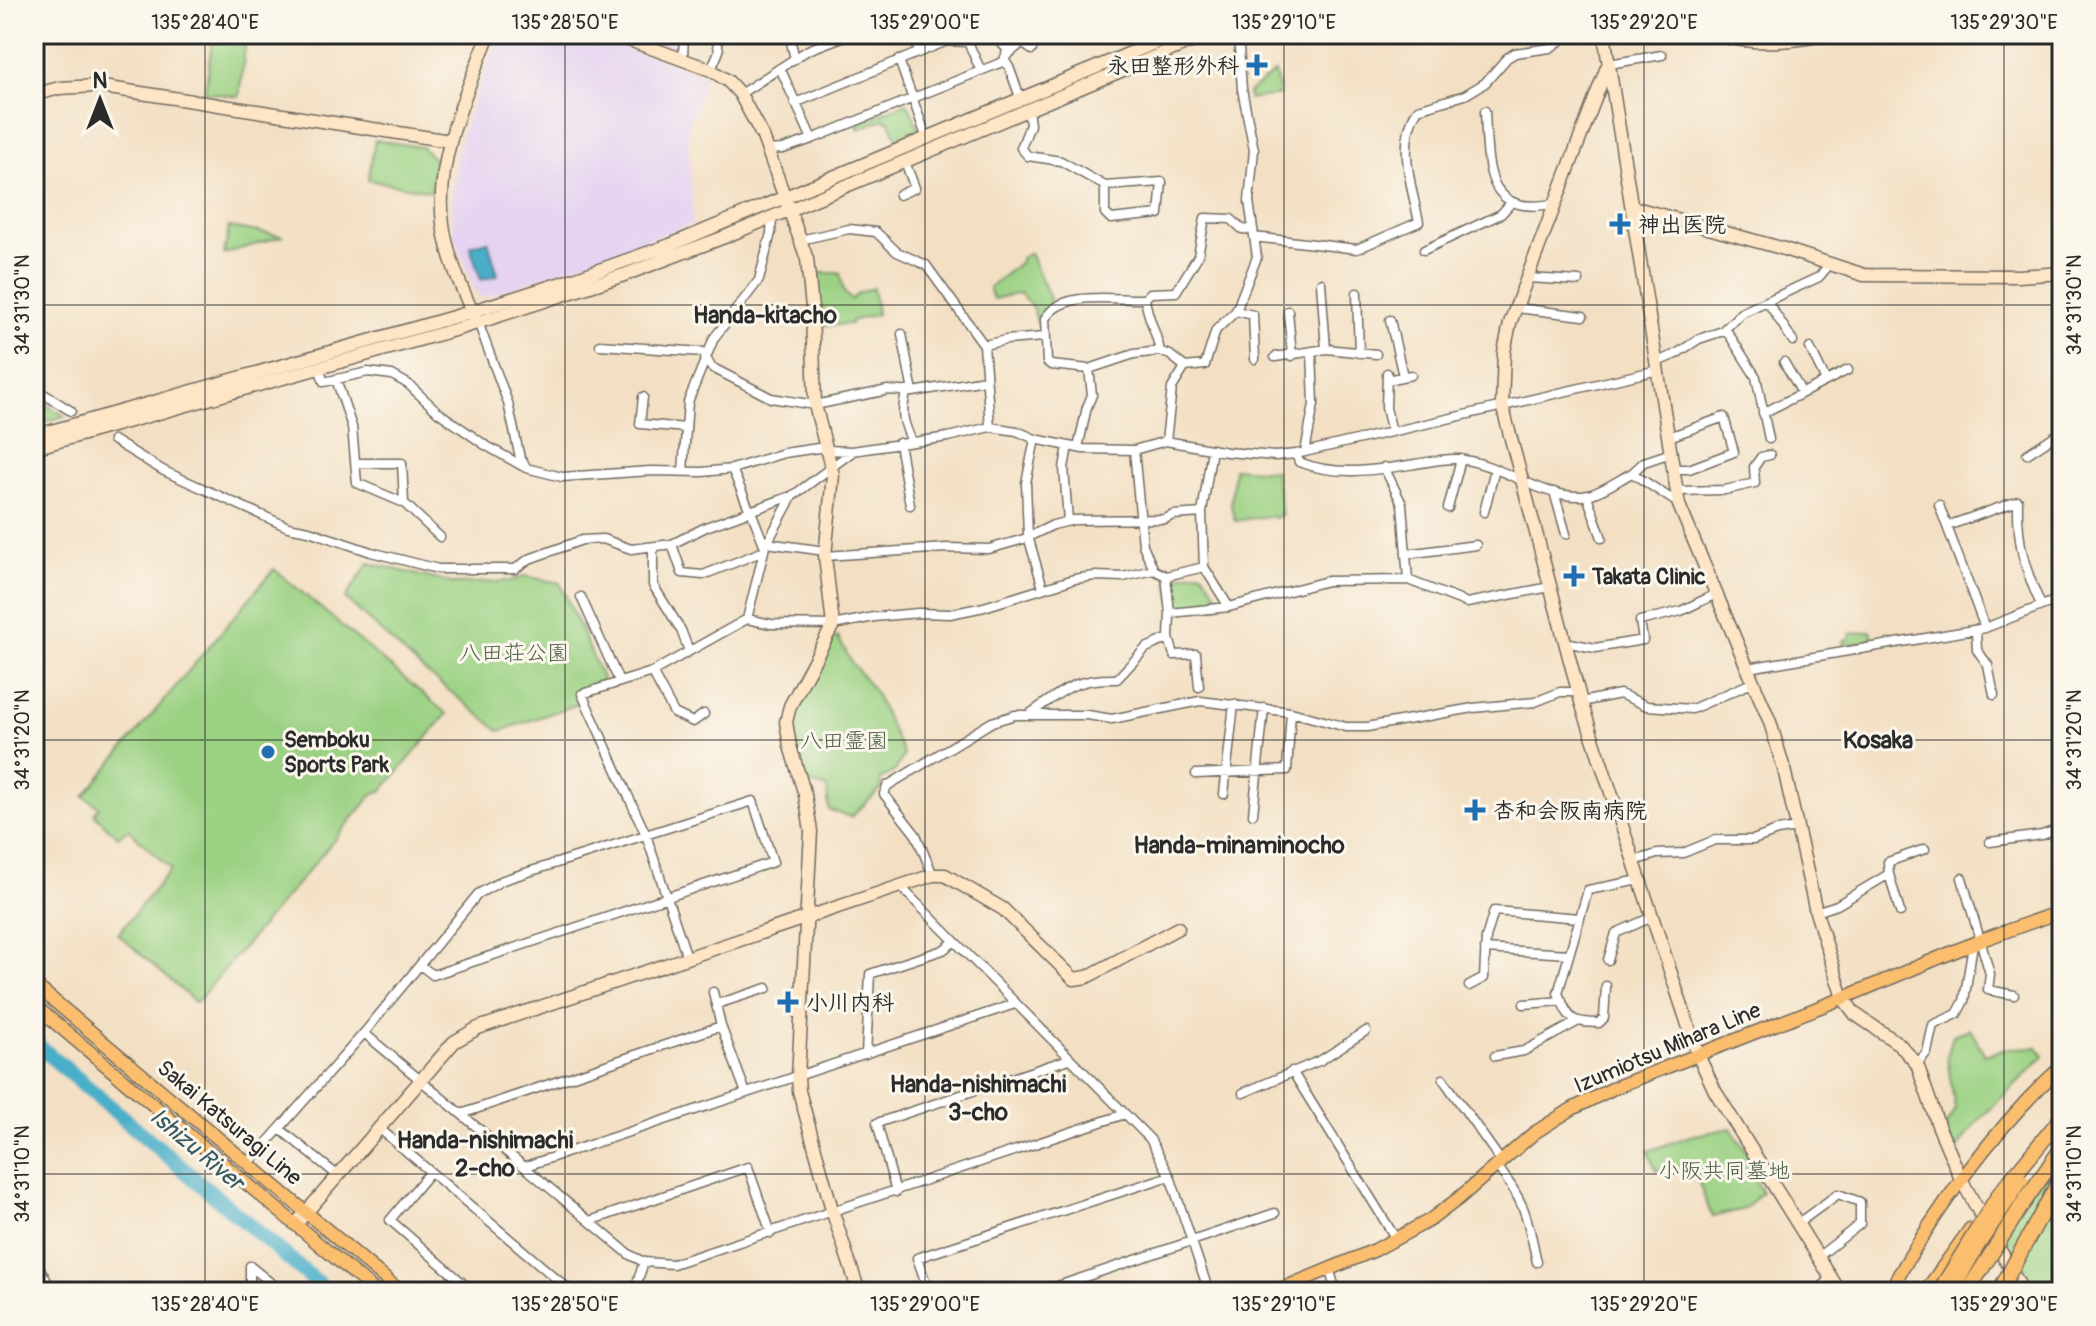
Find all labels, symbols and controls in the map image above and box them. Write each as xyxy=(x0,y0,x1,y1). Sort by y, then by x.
text: 135°28'40"E xyxy=(151,10,259,35)
text: 135°28'50"E xyxy=(512,10,618,35)
text: 135°29'00"E xyxy=(870,10,980,35)
text: 135°29'10"E xyxy=(1232,10,1336,35)
text: 135°29'20"E xyxy=(1590,10,1698,35)
text: 135°29'30"E xyxy=(1950,10,2058,35)
place label: 永田整形外科 xyxy=(1107,52,1239,80)
marker: 永田整形外科 xyxy=(1246,54,1268,76)
north arrow xyxy=(60,60,140,140)
text: N xyxy=(93,67,108,95)
place label: 神出医院 xyxy=(1638,211,1726,239)
marker: 神出医院 xyxy=(1609,213,1631,235)
text: 34°31'30"N xyxy=(10,255,35,355)
text: 34°31'30"N xyxy=(2062,255,2087,355)
district label: Handa-kitacho xyxy=(693,301,837,330)
place label: Takata Clinic xyxy=(1591,563,1706,591)
marker: Takata Clinic xyxy=(1563,565,1585,587)
park label: 八田荘公園 xyxy=(459,639,569,667)
text: 34°31'20"N xyxy=(10,690,35,790)
text: 34°31'20"N xyxy=(2062,690,2087,790)
place label: Semboku Sports Park xyxy=(284,726,390,779)
district label: Kosaka xyxy=(1843,726,1913,755)
park label: 八田霊園 xyxy=(800,727,888,755)
marker: Semboku Sports Park xyxy=(259,743,277,761)
place label: 杏和会阪南病院 xyxy=(1493,797,1647,825)
marker: 杏和会阪南病院 xyxy=(1464,799,1486,821)
district label: Handa-minaminocho xyxy=(1133,831,1345,860)
place label: 小川内科 xyxy=(806,989,894,1017)
marker: 小川内科 xyxy=(777,991,799,1013)
street label: Izumiotsu Mihara Line xyxy=(1570,996,1765,1100)
street label: Sakai Katsuragi Line xyxy=(151,1054,308,1192)
district label: Handa-nishimachi 3-cho xyxy=(890,1070,1066,1127)
water label: Ishizu River xyxy=(144,1102,252,1199)
text: 34°31'10"N xyxy=(10,1125,35,1223)
text: 34°31'10"N xyxy=(2062,1125,2087,1223)
district label: Handa-nishimachi 2-cho xyxy=(397,1126,573,1183)
park label: 小阪共同墓地 xyxy=(1658,1157,1790,1185)
text: 135°28'40"E xyxy=(151,1292,259,1317)
text: 135°28'50"E xyxy=(512,1292,618,1317)
text: 135°29'00"E xyxy=(870,1292,980,1317)
text: 135°29'10"E xyxy=(1232,1292,1336,1317)
text: 135°29'20"E xyxy=(1590,1292,1698,1317)
text: 135°29'30"E xyxy=(1950,1292,2058,1317)

